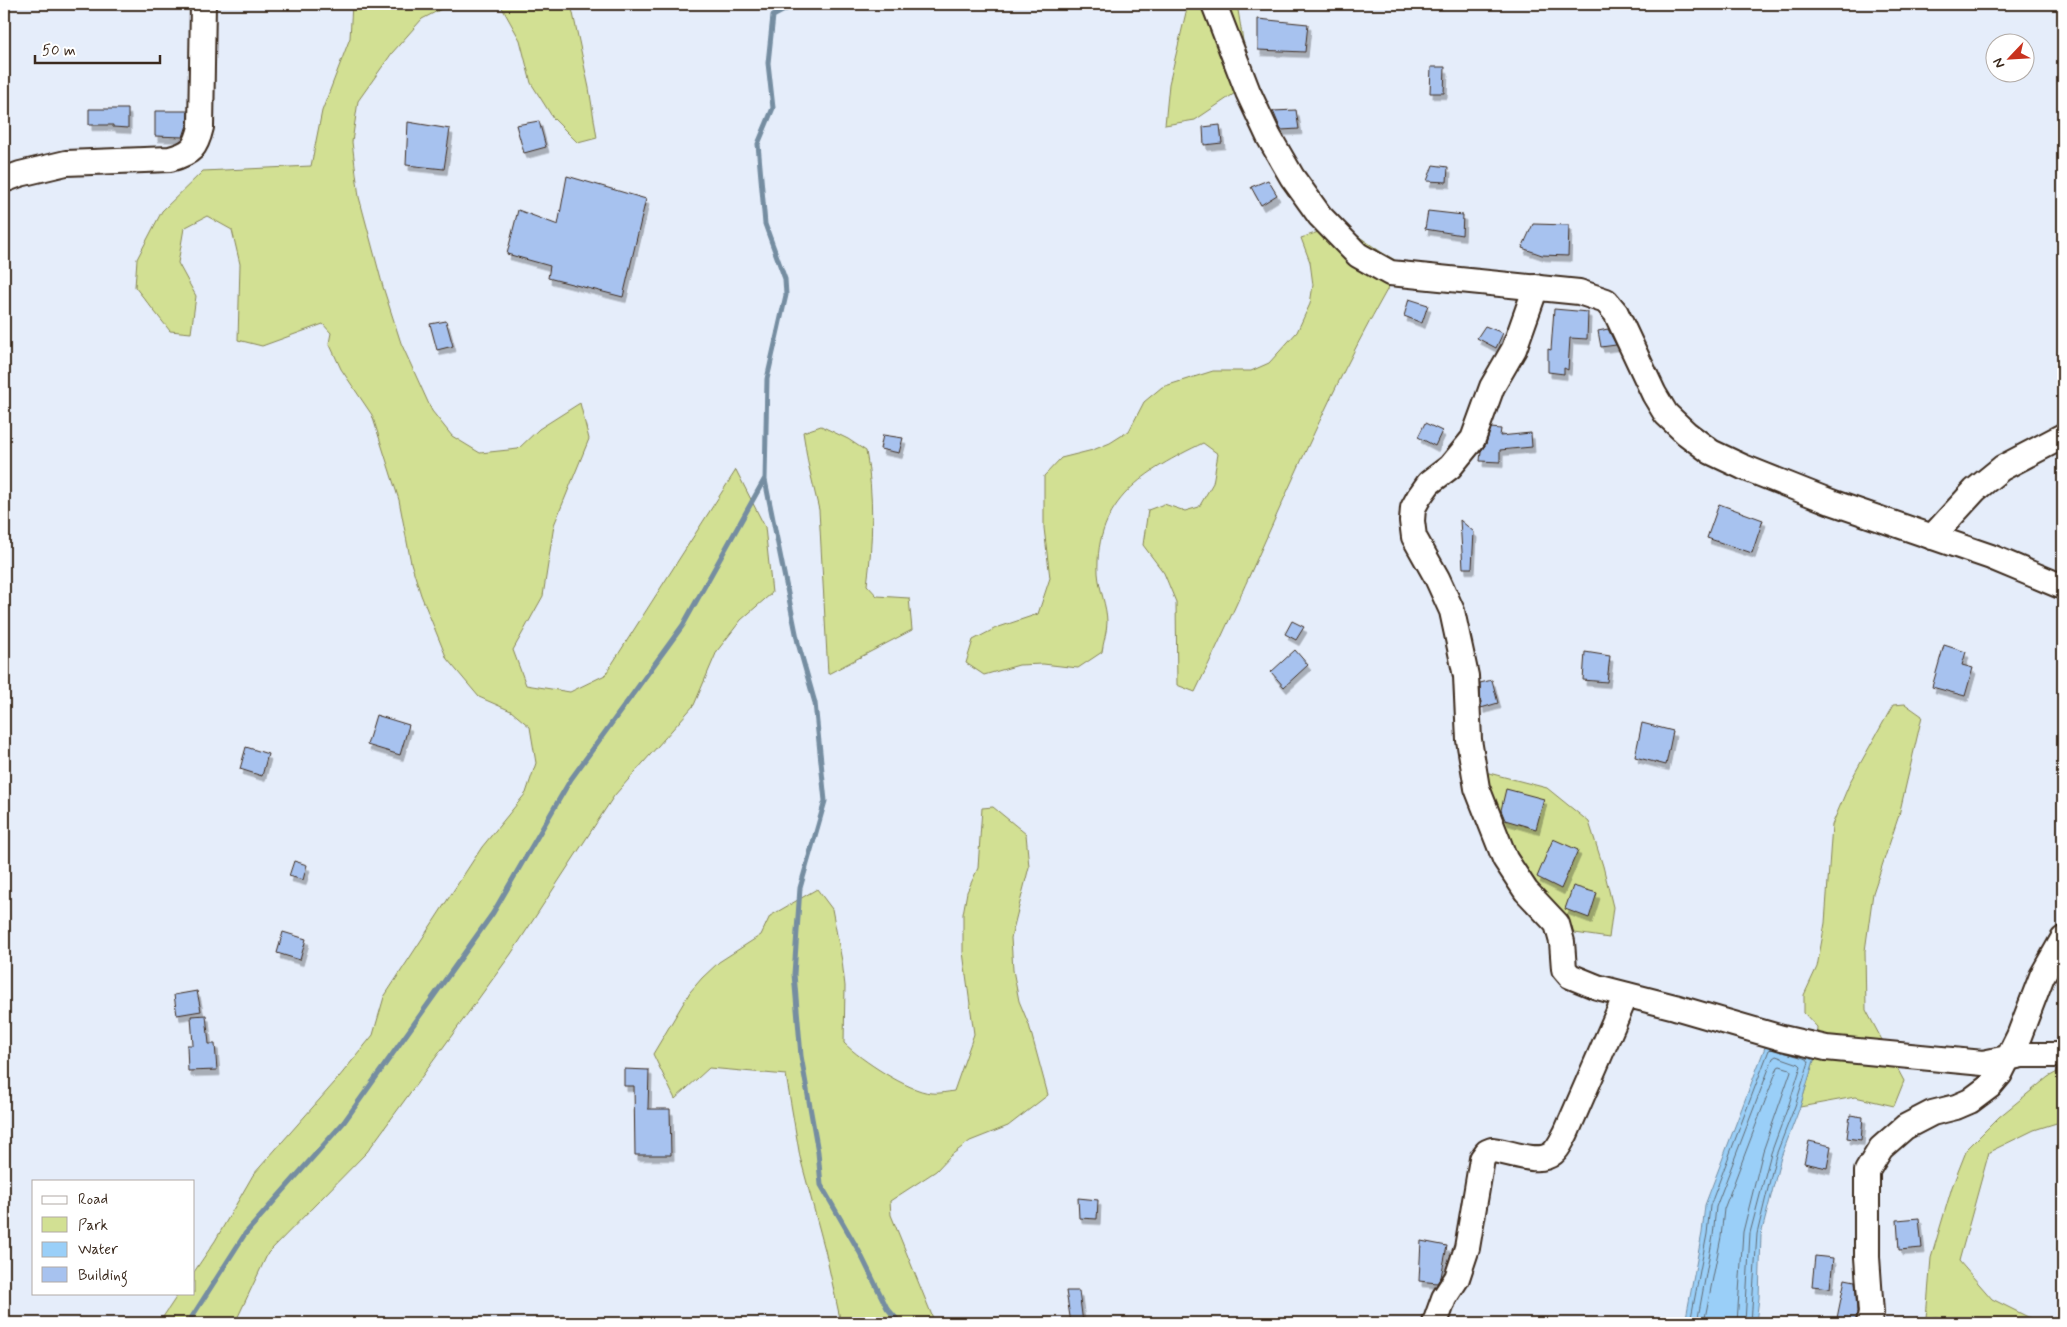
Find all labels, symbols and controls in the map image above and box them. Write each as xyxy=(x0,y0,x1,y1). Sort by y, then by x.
scale bar xyxy=(35,32,160,64)
north arrow xyxy=(1984,32,2034,82)
text: 50 m xyxy=(42,41,76,61)
text: N xyxy=(1989,55,2009,71)
legend xyxy=(32,1180,195,1294)
text: Road xyxy=(78,1190,108,1210)
text: Park xyxy=(78,1216,108,1236)
text: Water xyxy=(78,1240,118,1260)
text: Building xyxy=(78,1266,128,1287)

